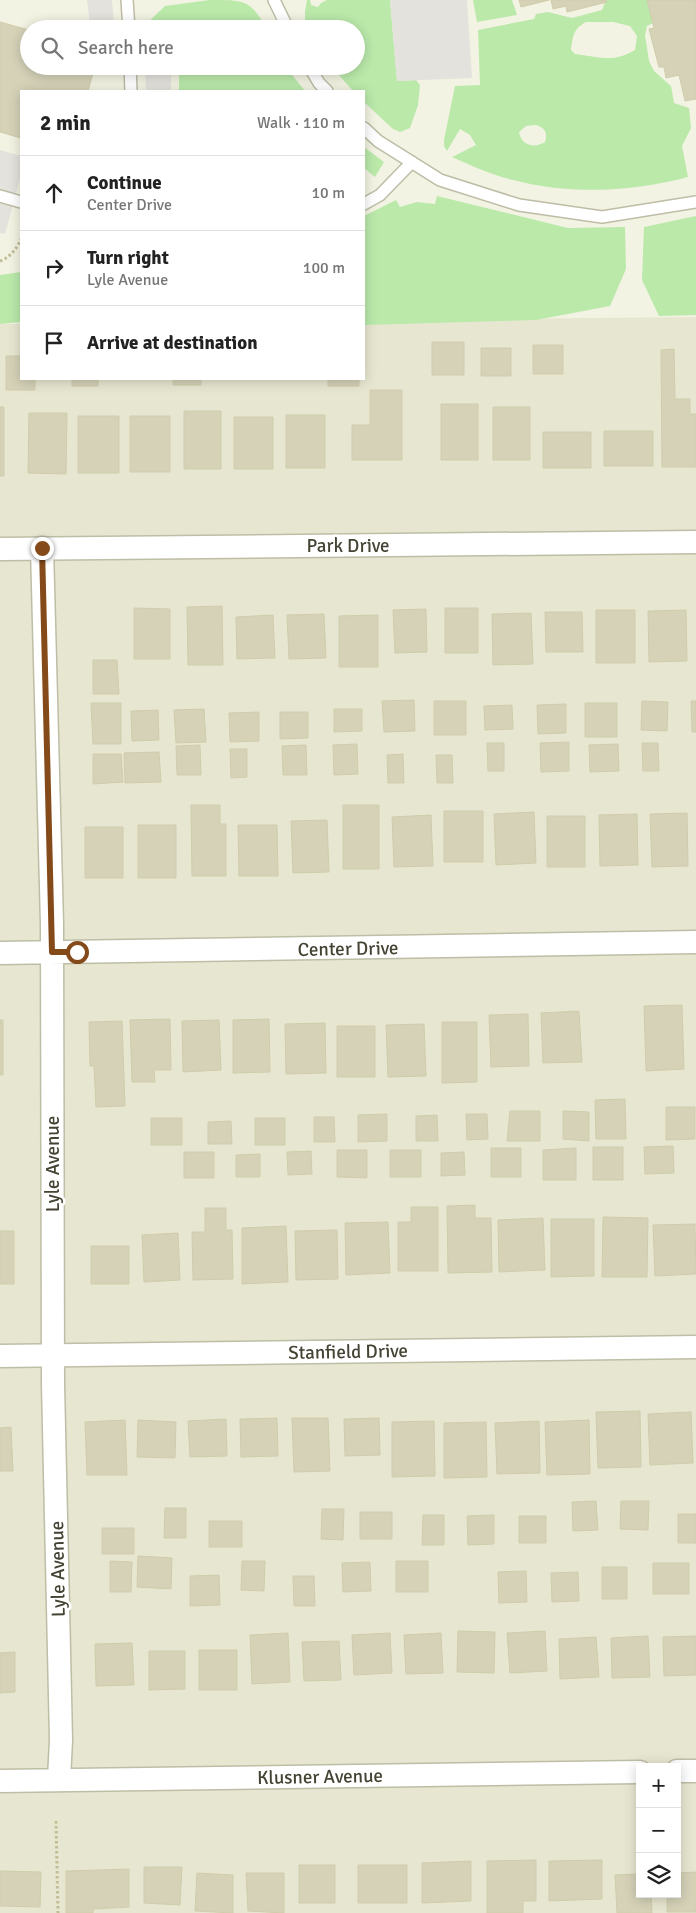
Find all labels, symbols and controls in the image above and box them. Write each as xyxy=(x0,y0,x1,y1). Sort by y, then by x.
search box xyxy=(20,20,365,75)
icon: search xyxy=(38,34,66,62)
text: Search here xyxy=(78,36,174,60)
text: 2 min xyxy=(40,110,91,136)
text: Walk · 110 m xyxy=(257,113,345,133)
text: Continue xyxy=(87,171,162,195)
icon: ahead xyxy=(40,179,68,207)
text: 10 m xyxy=(311,183,345,203)
text: Center Drive xyxy=(87,195,172,215)
text: Turn right xyxy=(87,246,169,270)
icon: right xyxy=(40,254,68,282)
text: 100 m xyxy=(303,258,345,278)
text: Lyle Avenue xyxy=(87,270,168,290)
icon: arrive xyxy=(40,329,68,357)
text: Arrive at destination xyxy=(87,331,258,355)
street label: Park Drive xyxy=(306,534,390,558)
route end xyxy=(31,537,54,560)
street label: Center Drive xyxy=(297,936,399,962)
route start xyxy=(66,941,89,964)
street label: Lyle Avenue xyxy=(41,1116,65,1212)
street label: Stanfield Drive xyxy=(288,1339,408,1365)
street label: Lyle Avenue xyxy=(45,1521,71,1617)
map controls xyxy=(636,1763,681,1898)
button: + xyxy=(636,1763,681,1808)
street label: Klusner Avenue xyxy=(257,1764,383,1790)
button: − xyxy=(636,1808,681,1853)
button: layers xyxy=(636,1853,681,1898)

